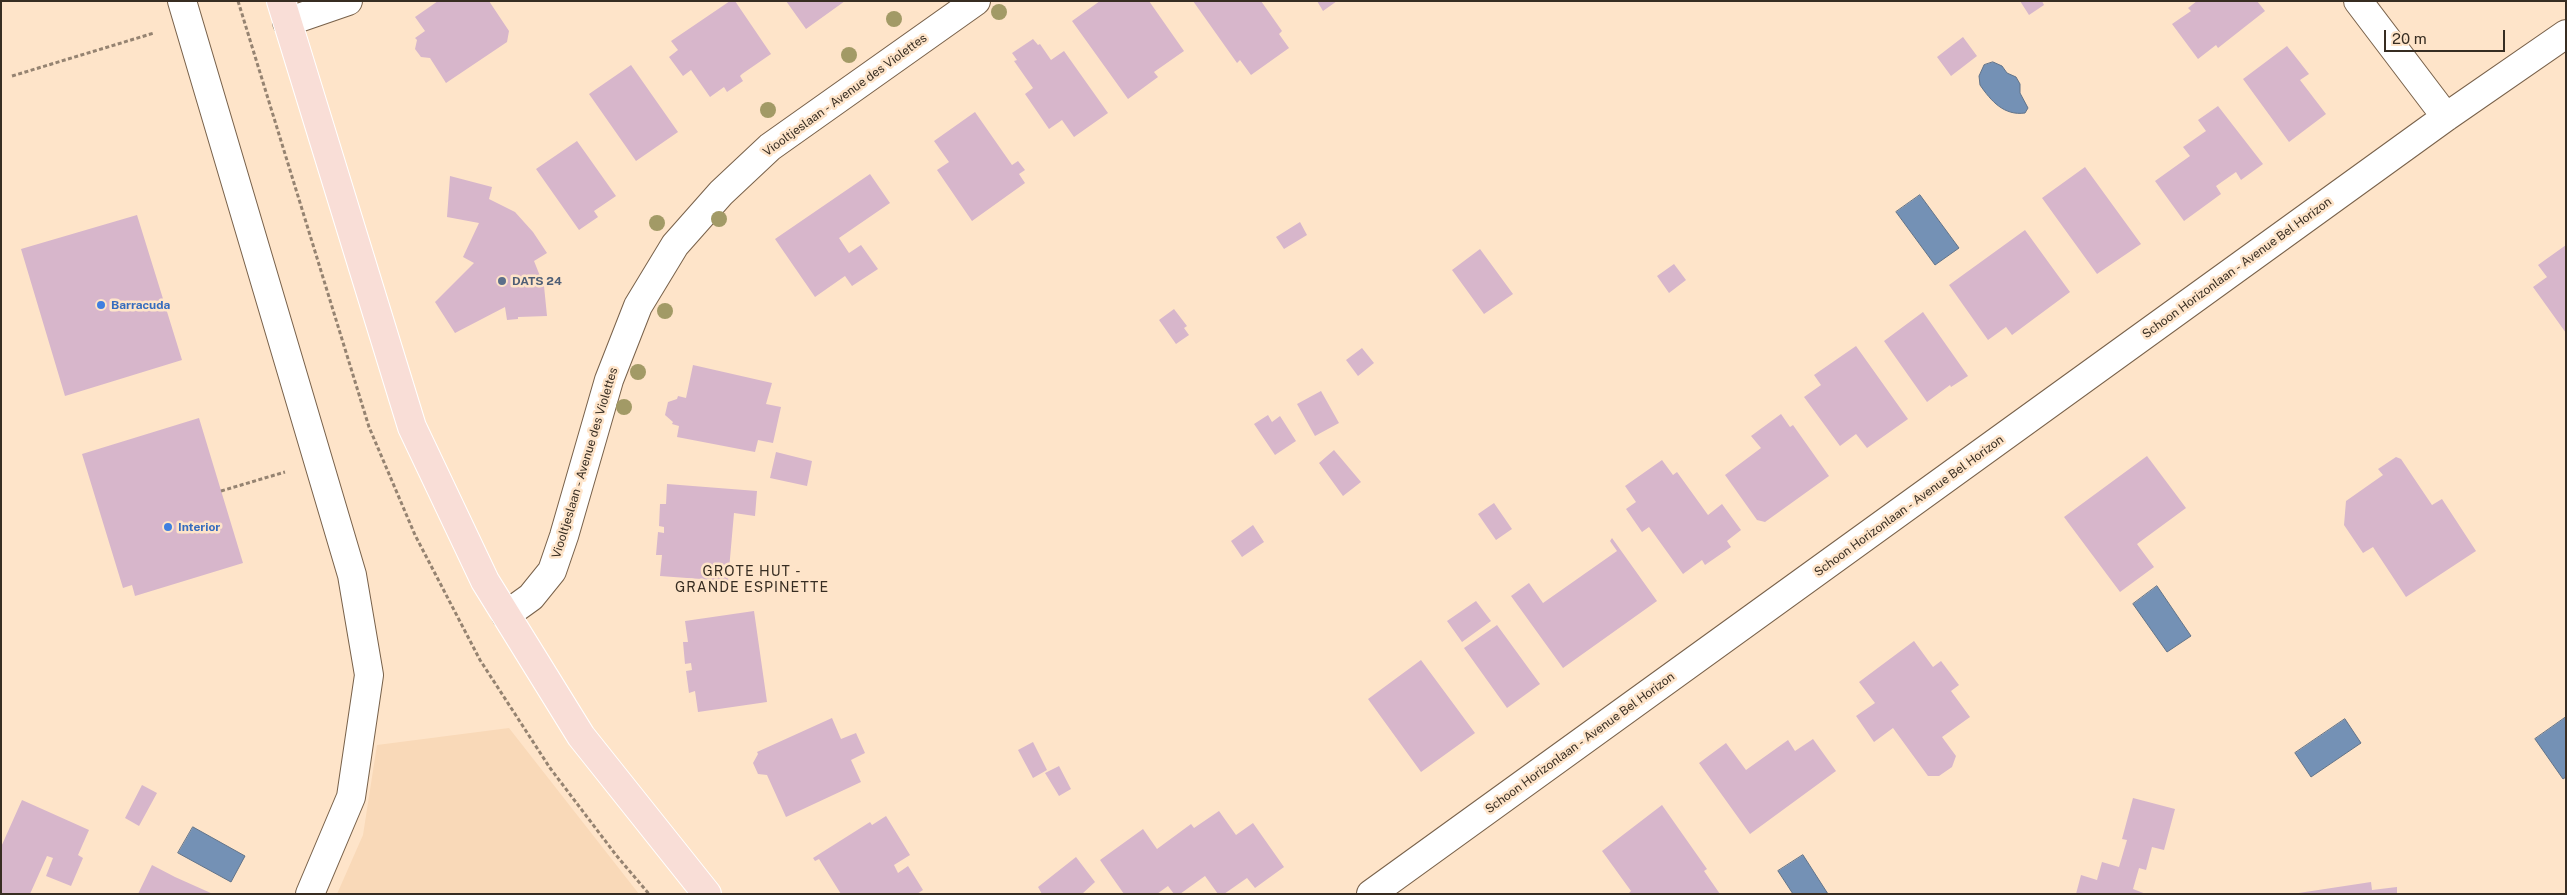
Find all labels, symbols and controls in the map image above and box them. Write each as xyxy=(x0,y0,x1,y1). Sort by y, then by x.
scale bar xyxy=(2387,20,2508,52)
text: 20 m xyxy=(2392,30,2427,47)
street label: Viooltjeslaan - Avenue des Violettes xyxy=(760,31,930,159)
street label: Schoon Horizonlaan - Avenue Bel Horizon xyxy=(2140,194,2334,342)
place label: DATS 24 xyxy=(512,274,562,288)
marker: DATS 24 xyxy=(496,275,508,287)
place label: Barracuda xyxy=(111,298,170,312)
marker: Barracuda xyxy=(95,299,107,311)
street label: Viooltjeslaan - Avenue des Violettes xyxy=(549,366,621,560)
street label: Schoon Horizonlaan - Avenue Bel Horizon xyxy=(1812,432,2006,580)
place label: Interior xyxy=(178,520,220,534)
marker: Interior xyxy=(162,521,174,533)
district label: GROTE HUT - GRANDE ESPINETTE xyxy=(673,564,831,596)
street label: Schoon Horizonlaan - Avenue Bel Horizon xyxy=(1483,669,1677,817)

